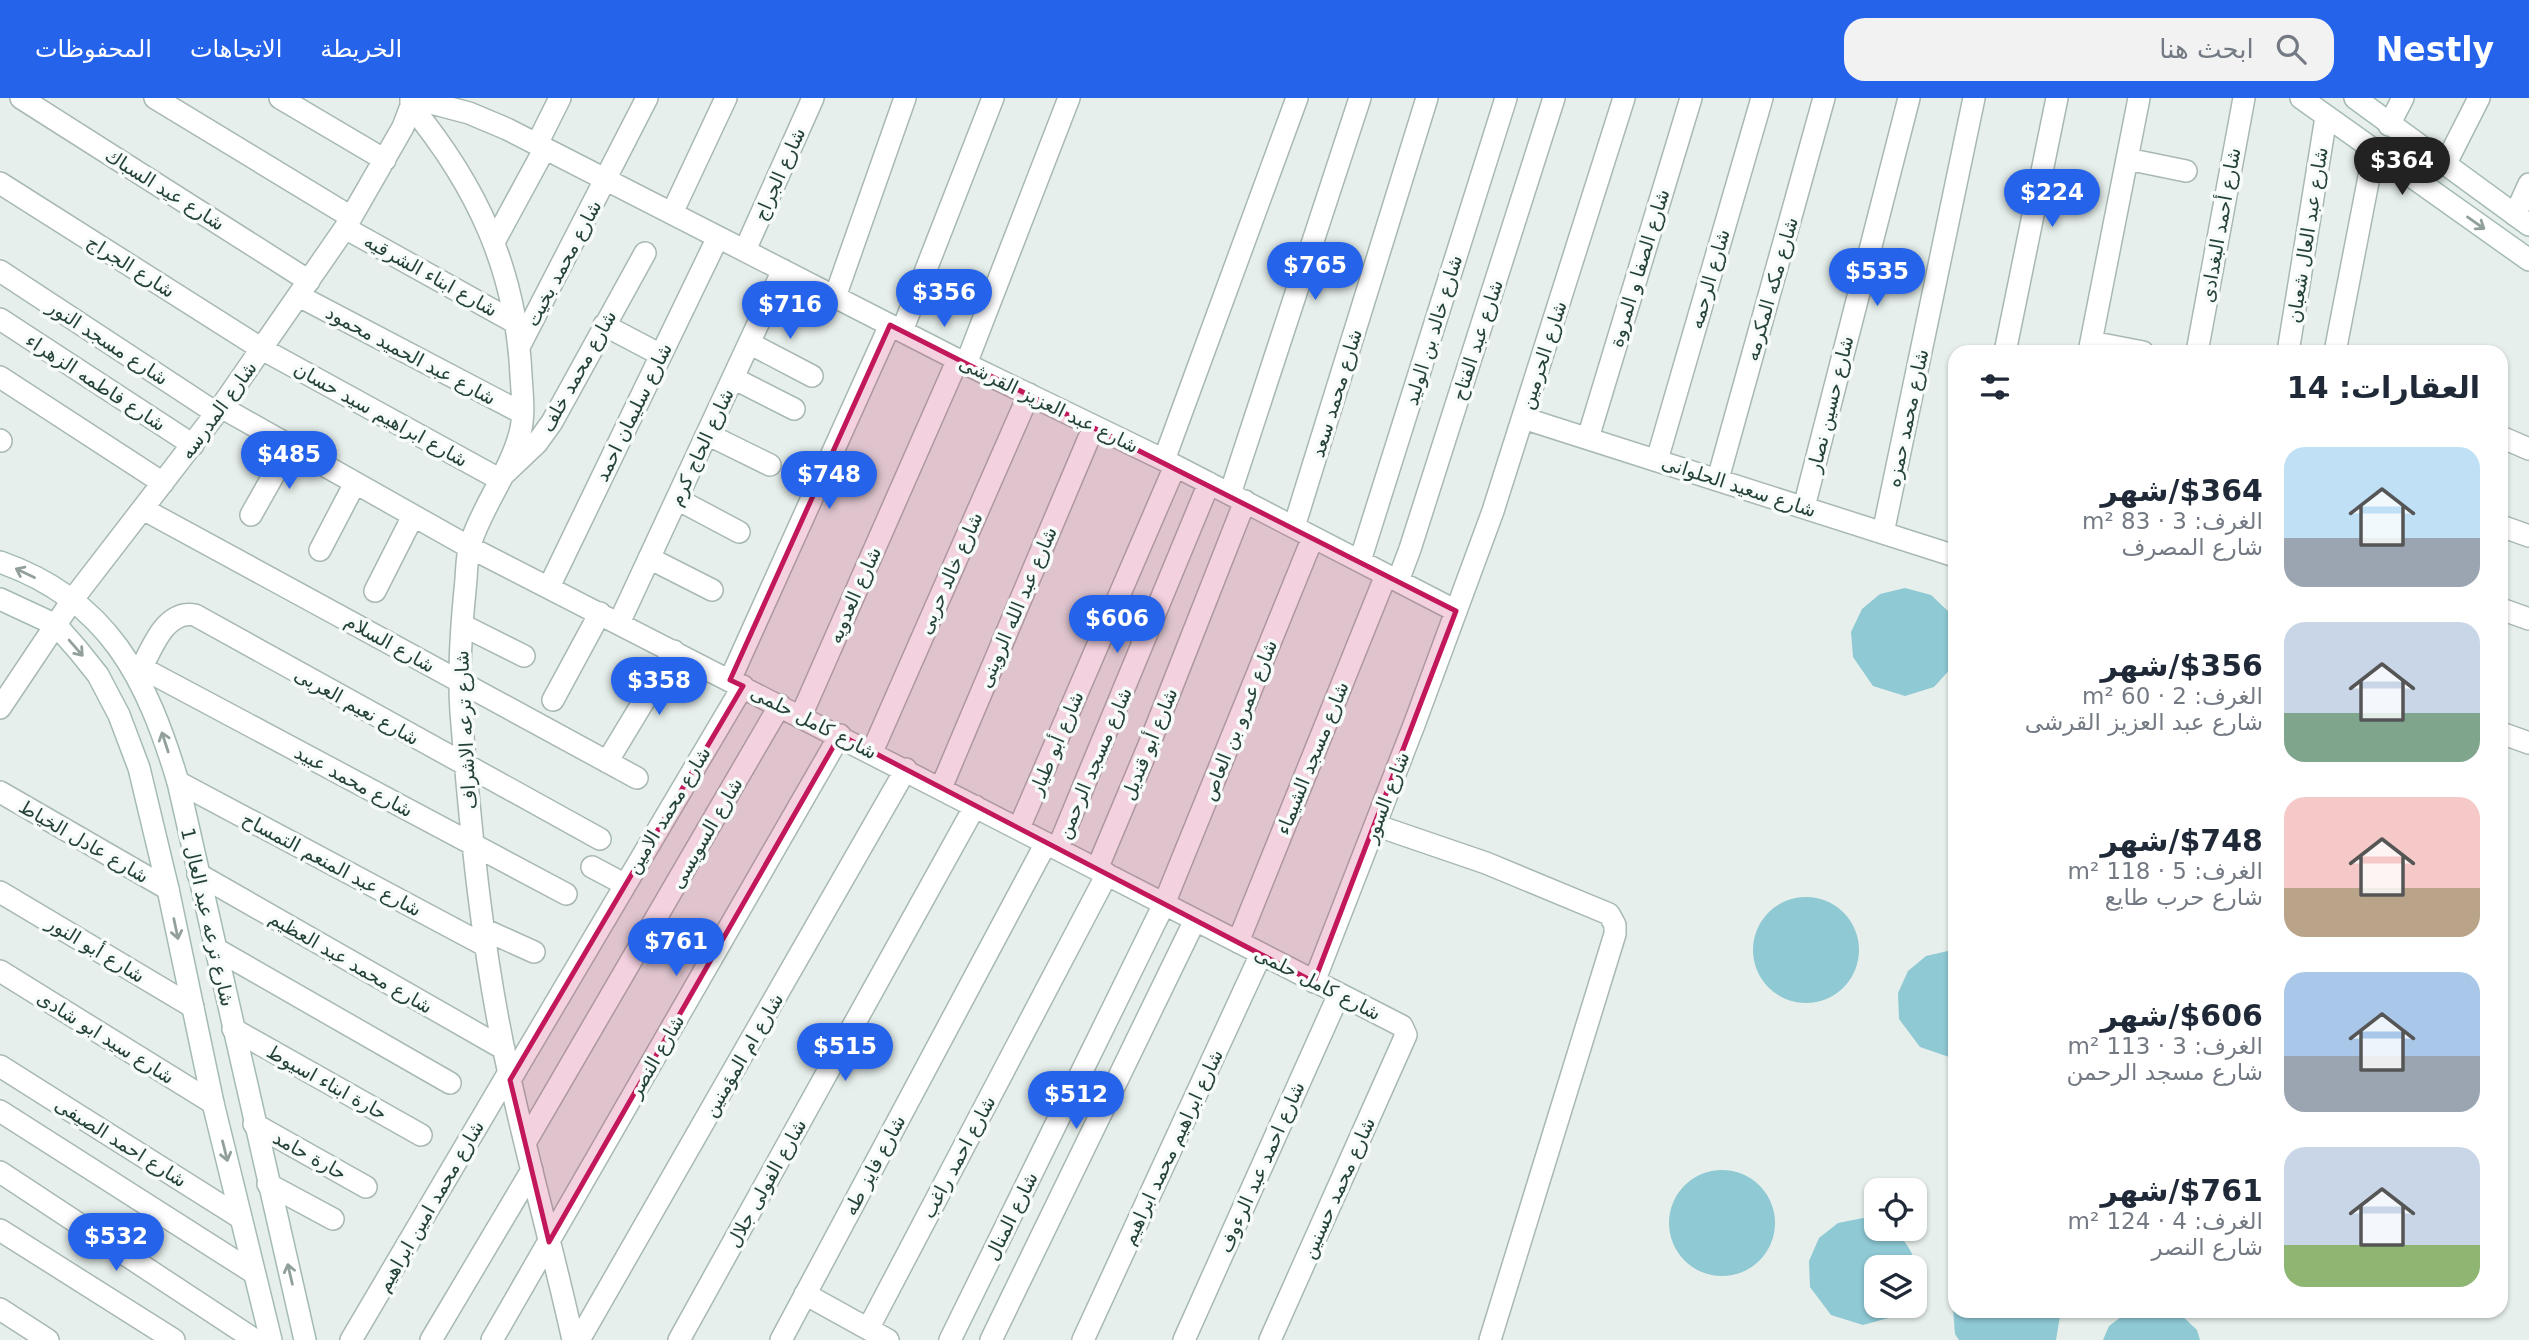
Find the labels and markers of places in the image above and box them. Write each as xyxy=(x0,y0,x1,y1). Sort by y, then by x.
pin: $364 xyxy=(2361,138,2443,197)
pin: $224 xyxy=(2011,170,2093,229)
pin: $765 xyxy=(1274,242,1356,302)
pin: $535 xyxy=(1836,248,1918,308)
pin: $356 xyxy=(903,270,985,329)
pin: $716 xyxy=(749,282,831,341)
pin: $485 xyxy=(248,432,330,491)
pin: $748 xyxy=(788,452,870,511)
pin: $606 xyxy=(1076,596,1158,655)
pin: $358 xyxy=(618,658,700,717)
pin: $761 xyxy=(635,918,717,978)
pin: $515 xyxy=(804,1024,886,1083)
pin: $512 xyxy=(1035,1072,1117,1131)
pin: $532 xyxy=(75,1214,157,1273)

